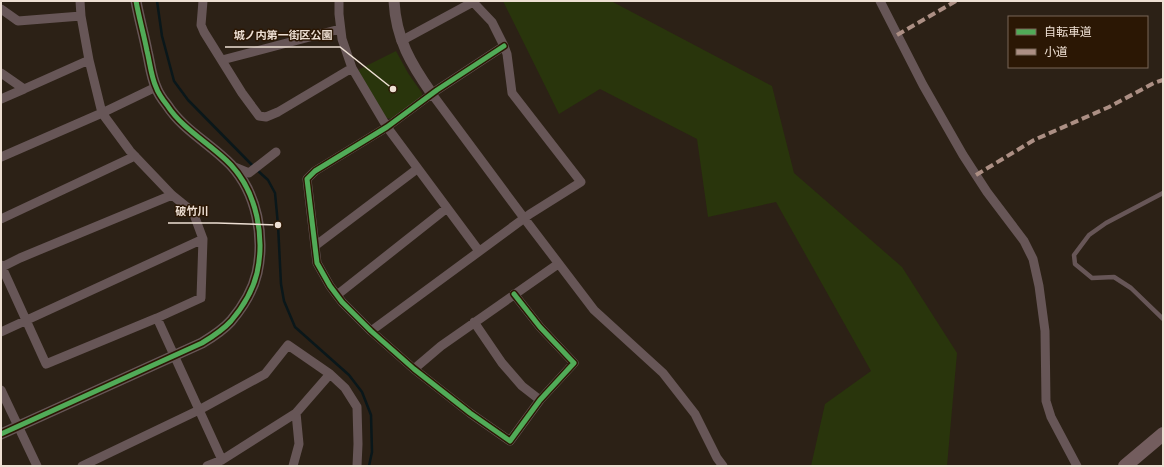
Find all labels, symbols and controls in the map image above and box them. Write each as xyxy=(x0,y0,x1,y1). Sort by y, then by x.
legend xyxy=(1008,16,1148,68)
text: 自転車道 xyxy=(1044,23,1092,40)
callout: 城ノ内第一街区公園 xyxy=(225,24,340,47)
text: 城ノ内第一街区公園 xyxy=(234,27,333,42)
text: 小道 xyxy=(1044,43,1068,60)
callout: 破竹川 xyxy=(168,200,217,223)
text: 破竹川 xyxy=(176,203,209,218)

